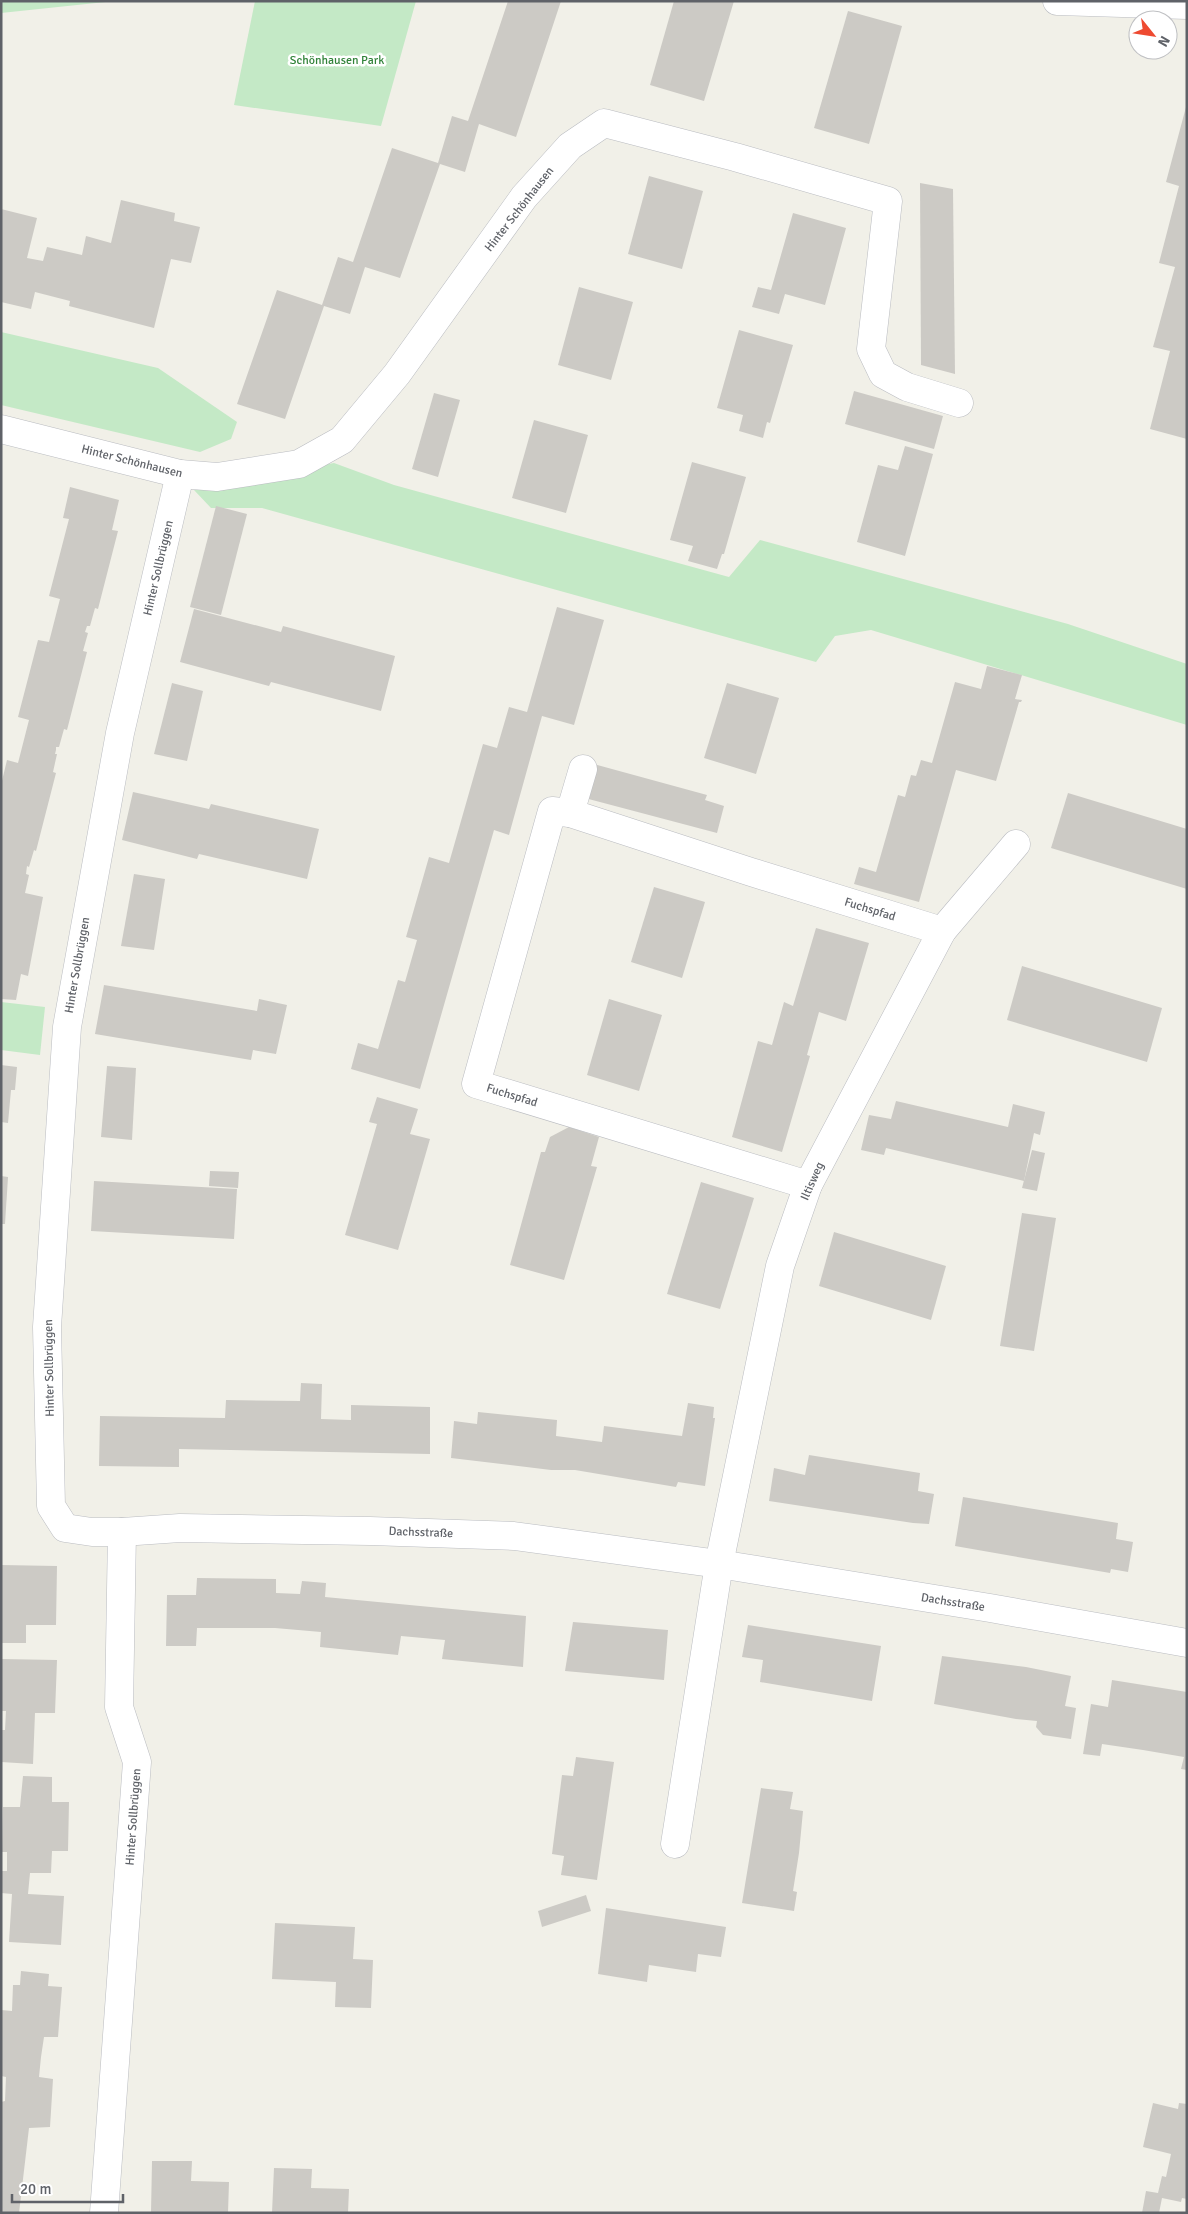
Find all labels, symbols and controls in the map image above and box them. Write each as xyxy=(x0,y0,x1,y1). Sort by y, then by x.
north arrow xyxy=(1128,10,1178,60)
text: N xyxy=(1154,33,1174,50)
park label: Schönhausen Park xyxy=(290,53,384,68)
street label: Hinter Schönhausen xyxy=(482,164,557,255)
street label: Hinter Schönhausen xyxy=(80,442,184,481)
street label: Hinter Sollbrüggen xyxy=(140,519,177,617)
street label: Fuchspfad xyxy=(842,895,897,924)
street label: Hinter Sollbrüggen xyxy=(62,916,93,1014)
street label: Fuchspfad xyxy=(484,1081,539,1110)
street label: Iltisweg xyxy=(797,1160,828,1203)
street label: Hinter Sollbrüggen xyxy=(41,1319,58,1417)
street label: Dachsstraße xyxy=(388,1524,453,1541)
street label: Dachsstraße xyxy=(920,1590,986,1615)
street label: Hinter Sollbrüggen xyxy=(123,1768,144,1866)
scale bar xyxy=(12,2172,124,2204)
text: 20 m xyxy=(20,2180,51,2198)

